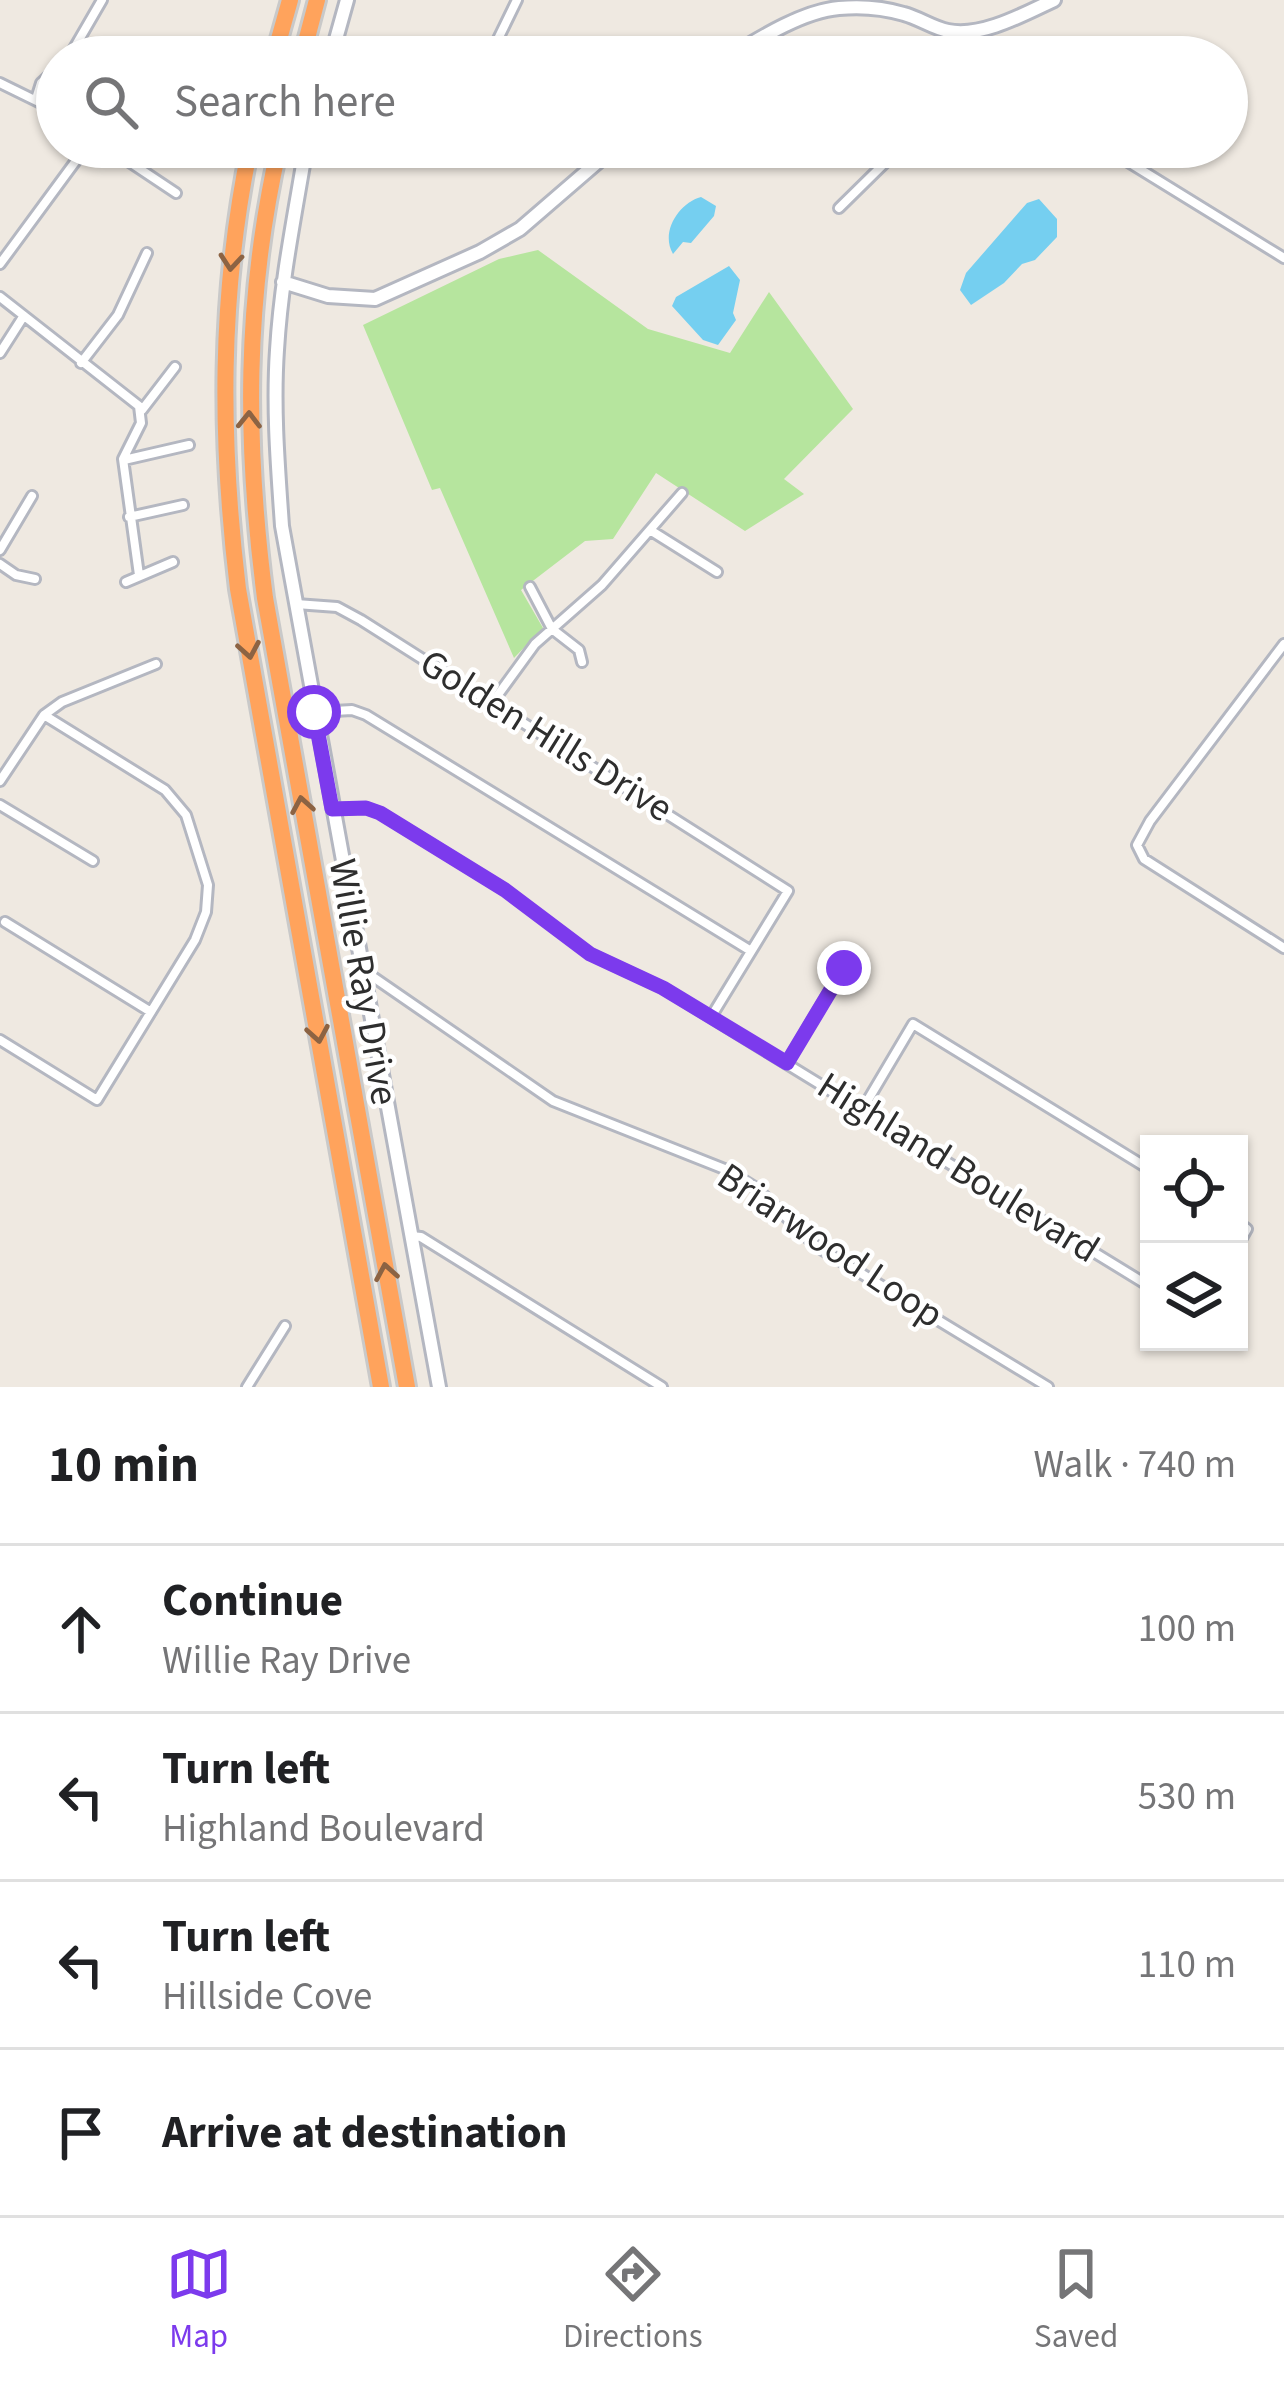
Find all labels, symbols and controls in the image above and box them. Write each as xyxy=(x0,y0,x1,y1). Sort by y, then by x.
search box xyxy=(36,36,1248,168)
icon: search xyxy=(78,69,144,135)
text: Search here xyxy=(174,70,396,134)
one-way arrow xyxy=(219,253,244,272)
one-way arrow xyxy=(236,410,262,429)
street label: Golden Hills Drive xyxy=(409,636,683,836)
one-way arrow xyxy=(235,640,261,660)
route start xyxy=(287,685,341,739)
one-way arrow xyxy=(291,796,316,816)
street label: Willie Ray Drive xyxy=(314,854,412,1110)
route end xyxy=(817,941,871,995)
one-way arrow xyxy=(304,1024,330,1044)
street label: Highland Boulevard xyxy=(806,1059,1110,1277)
map controls xyxy=(1140,1135,1248,1351)
button: locate xyxy=(1140,1135,1248,1243)
street label: Briarwood Loop xyxy=(706,1150,954,1342)
button: layers xyxy=(1140,1243,1248,1351)
one-way arrow xyxy=(374,1262,399,1282)
text: 10 min xyxy=(48,1429,199,1501)
text: Walk · 740 m xyxy=(1033,1437,1236,1493)
text: Continue xyxy=(162,1569,343,1633)
icon: ahead xyxy=(48,1596,114,1662)
text: 100 m xyxy=(1138,1601,1236,1657)
text: Willie Ray Drive xyxy=(162,1633,411,1689)
text: Turn left xyxy=(162,1737,330,1801)
icon: left xyxy=(48,1764,114,1830)
text: 530 m xyxy=(1138,1769,1236,1825)
text: Highland Boulevard xyxy=(162,1801,485,1857)
text: Turn left xyxy=(162,1905,330,1969)
icon: left xyxy=(48,1932,114,1998)
text: 110 m xyxy=(1138,1937,1236,1993)
text: Hillside Cove xyxy=(162,1969,372,2025)
icon: arrive xyxy=(48,2100,114,2166)
text: Arrive at destination xyxy=(162,2101,567,2165)
tab: Map xyxy=(166,2241,232,2360)
tab: Directions xyxy=(563,2241,703,2360)
tab: Saved xyxy=(1034,2241,1118,2360)

